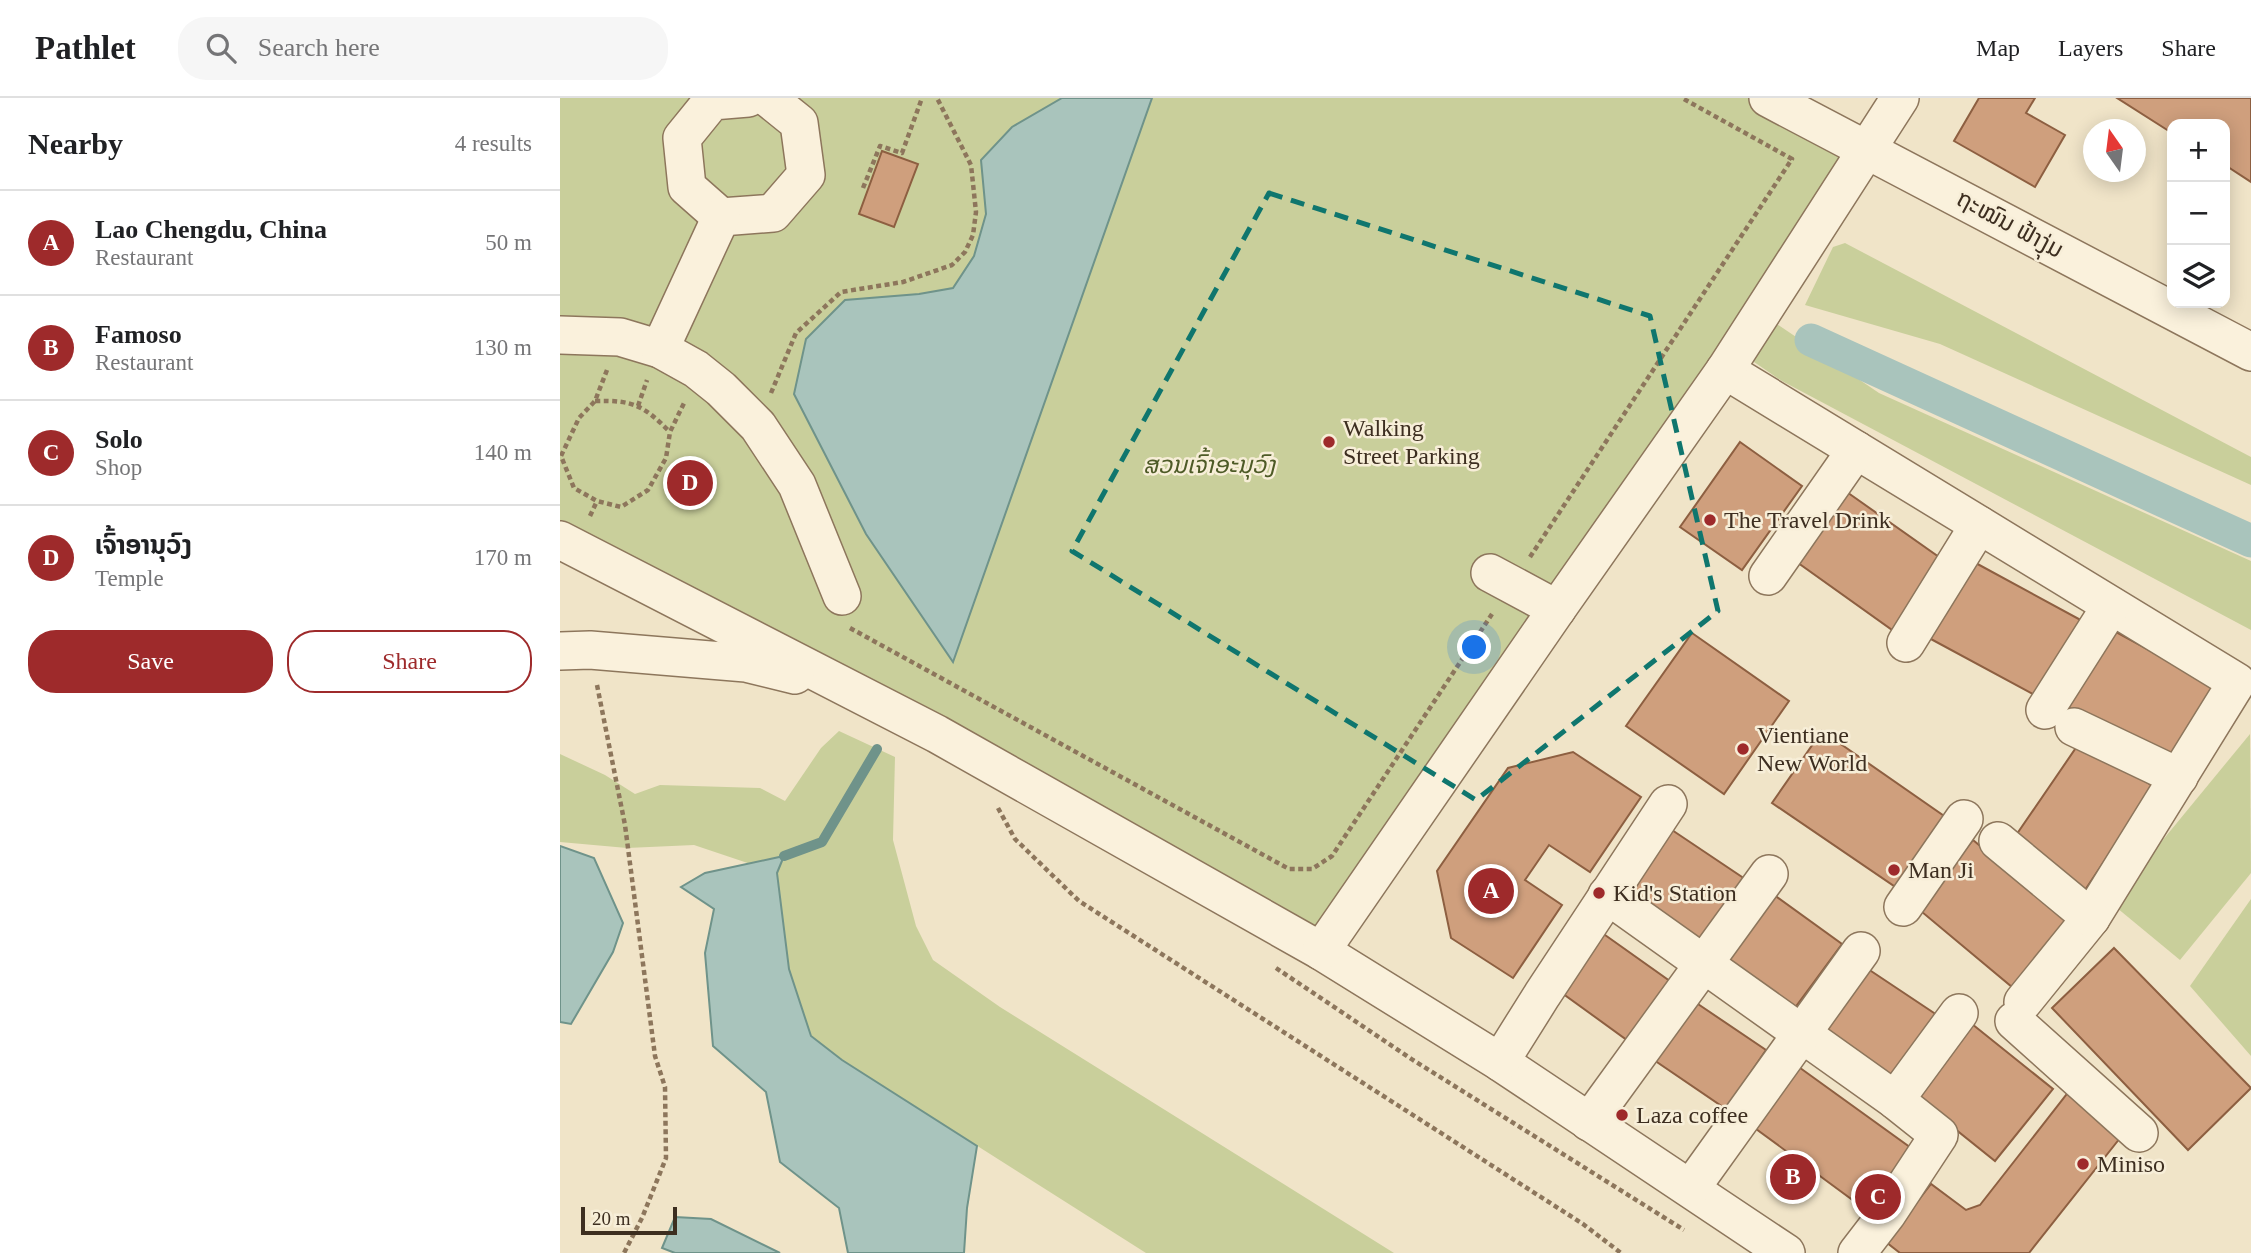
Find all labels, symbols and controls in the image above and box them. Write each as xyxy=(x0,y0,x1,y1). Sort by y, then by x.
search box xyxy=(178,17,668,80)
icon: search xyxy=(202,29,240,67)
text: Pathlet xyxy=(35,30,136,66)
text: Search here xyxy=(258,33,380,62)
text: Map xyxy=(1976,35,2020,61)
text: Layers xyxy=(2058,35,2123,61)
text: Share xyxy=(2161,35,2216,61)
north arrow xyxy=(2083,119,2146,182)
map controls xyxy=(2167,119,2230,308)
button: + xyxy=(2167,119,2230,182)
text: Nearby xyxy=(28,127,123,160)
text: 4 results xyxy=(455,131,532,156)
button: − xyxy=(2167,182,2230,245)
street label: ຖະໝົນ ຟ້າງຸ່ມ xyxy=(1949,185,2068,268)
text: Lao Chengdu, China xyxy=(95,215,327,244)
text: A xyxy=(43,230,59,255)
text: 50 m xyxy=(485,230,532,255)
text: Restaurant xyxy=(95,245,193,270)
button: layers xyxy=(2167,245,2230,308)
text: Famoso xyxy=(95,320,182,349)
text: B xyxy=(43,335,59,360)
text: 130 m xyxy=(474,335,532,360)
text: Restaurant xyxy=(95,350,193,375)
place label: Walking Street Parking xyxy=(1343,415,1480,469)
text: Solo xyxy=(95,425,143,454)
marker: Walking Street Parking xyxy=(1321,434,1337,450)
text: C xyxy=(43,440,59,465)
text: 140 m xyxy=(474,440,532,465)
park label: ສວນເຈົ້າອະນຸວົງ xyxy=(1143,447,1276,480)
text: Shop xyxy=(95,455,142,480)
pin: D xyxy=(667,457,713,509)
place label: The Travel Drink xyxy=(1724,507,1891,533)
marker: The Travel Drink xyxy=(1702,512,1718,528)
text: ເຈົ້າອານຸວົງ xyxy=(95,531,192,560)
text: D xyxy=(43,545,59,570)
text: 170 m xyxy=(474,545,532,570)
text: Temple xyxy=(95,566,164,591)
button: Save xyxy=(28,630,273,693)
button: Share xyxy=(287,630,532,693)
your location xyxy=(1457,630,1491,664)
place label: Vientiane New World xyxy=(1757,722,1867,776)
marker: Vientiane New World xyxy=(1735,741,1751,757)
place label: Man Ji xyxy=(1908,857,1974,883)
marker: Man Ji xyxy=(1886,862,1902,878)
pin: A xyxy=(1468,865,1514,917)
place label: Kid's Station xyxy=(1613,880,1737,906)
marker: Kid's Station xyxy=(1591,885,1607,901)
place label: Laza coffee xyxy=(1636,1102,1748,1128)
marker: Laza coffee xyxy=(1614,1107,1630,1123)
pin: B xyxy=(1770,1151,1816,1203)
place label: Miniso xyxy=(2097,1151,2165,1177)
marker: Miniso xyxy=(2075,1156,2091,1172)
pin: C xyxy=(1855,1171,1901,1223)
scale bar xyxy=(581,1204,677,1236)
text: 20 m xyxy=(592,1208,631,1229)

